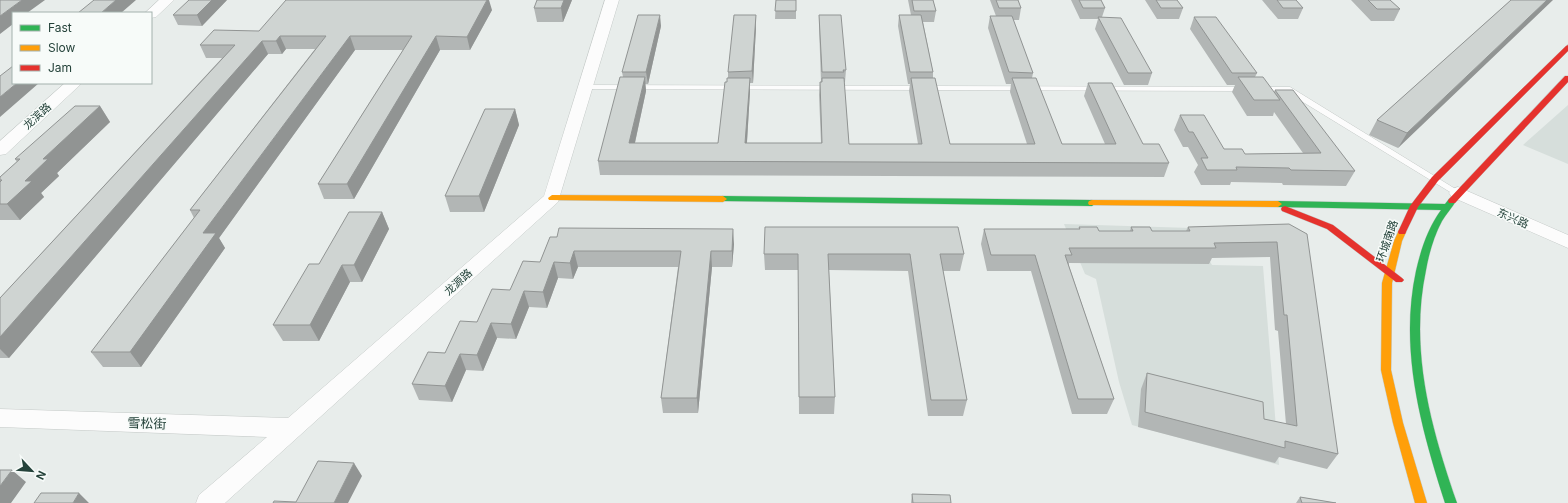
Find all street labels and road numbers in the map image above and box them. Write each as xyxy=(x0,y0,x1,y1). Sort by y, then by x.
street label: 龙滨路 xyxy=(20,100,54,132)
street label: 东兴路 xyxy=(1495,205,1531,231)
street label: 环城南路 xyxy=(1373,218,1401,264)
street label: 龙源路 xyxy=(441,266,475,298)
street label: 雪松街 xyxy=(127,414,167,432)

